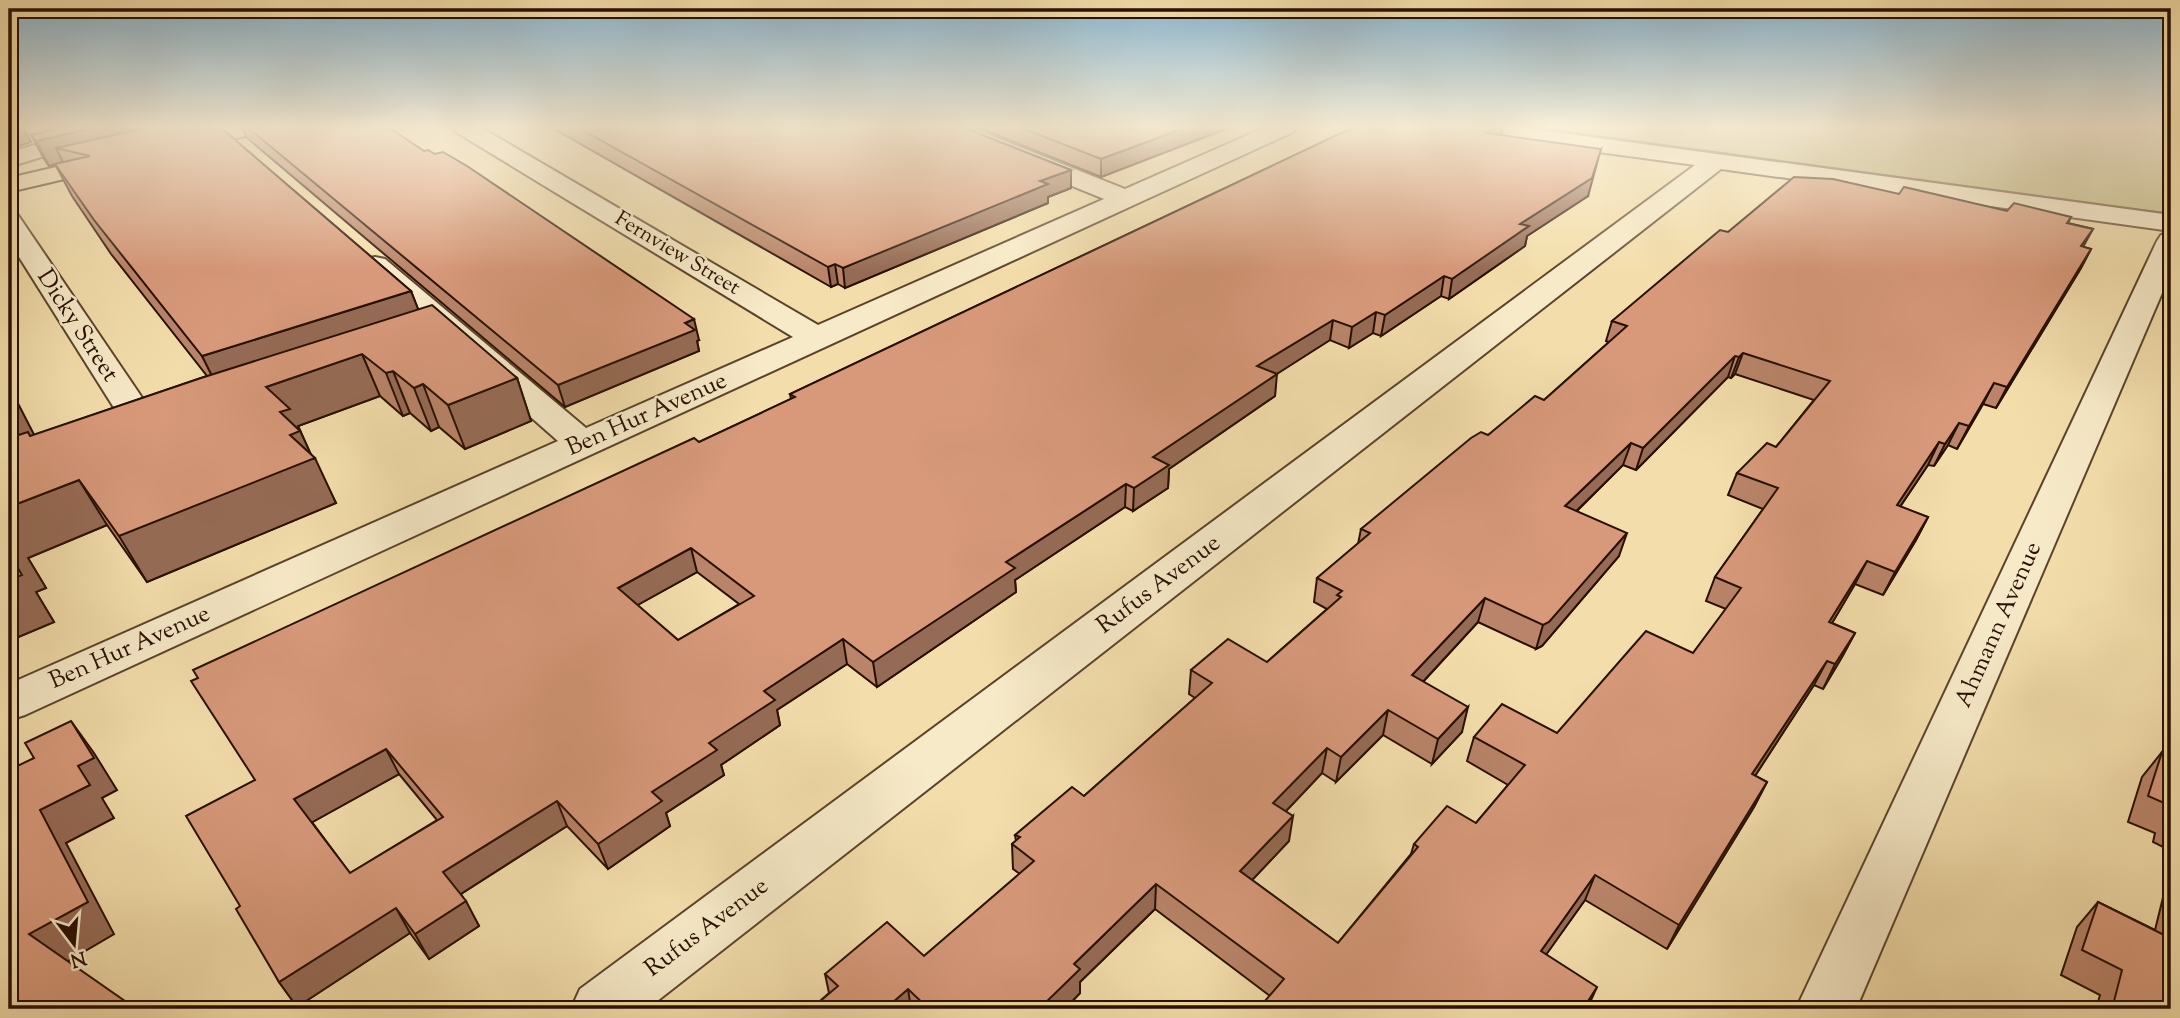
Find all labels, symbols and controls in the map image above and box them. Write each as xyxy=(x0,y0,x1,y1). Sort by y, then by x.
street label: Fernview Street xyxy=(609,205,745,303)
street label: Dicky Street xyxy=(28,263,126,389)
street label: Ben Hur Avenue xyxy=(561,364,733,466)
street label: Rufus Avenue xyxy=(1090,527,1228,643)
street label: Ahmann Avenue xyxy=(1947,537,2051,713)
street label: Ben Hur Avenue xyxy=(44,597,216,699)
street label: Rufus Avenue xyxy=(638,870,776,986)
north arrow xyxy=(38,909,108,979)
text: N xyxy=(67,943,89,973)

